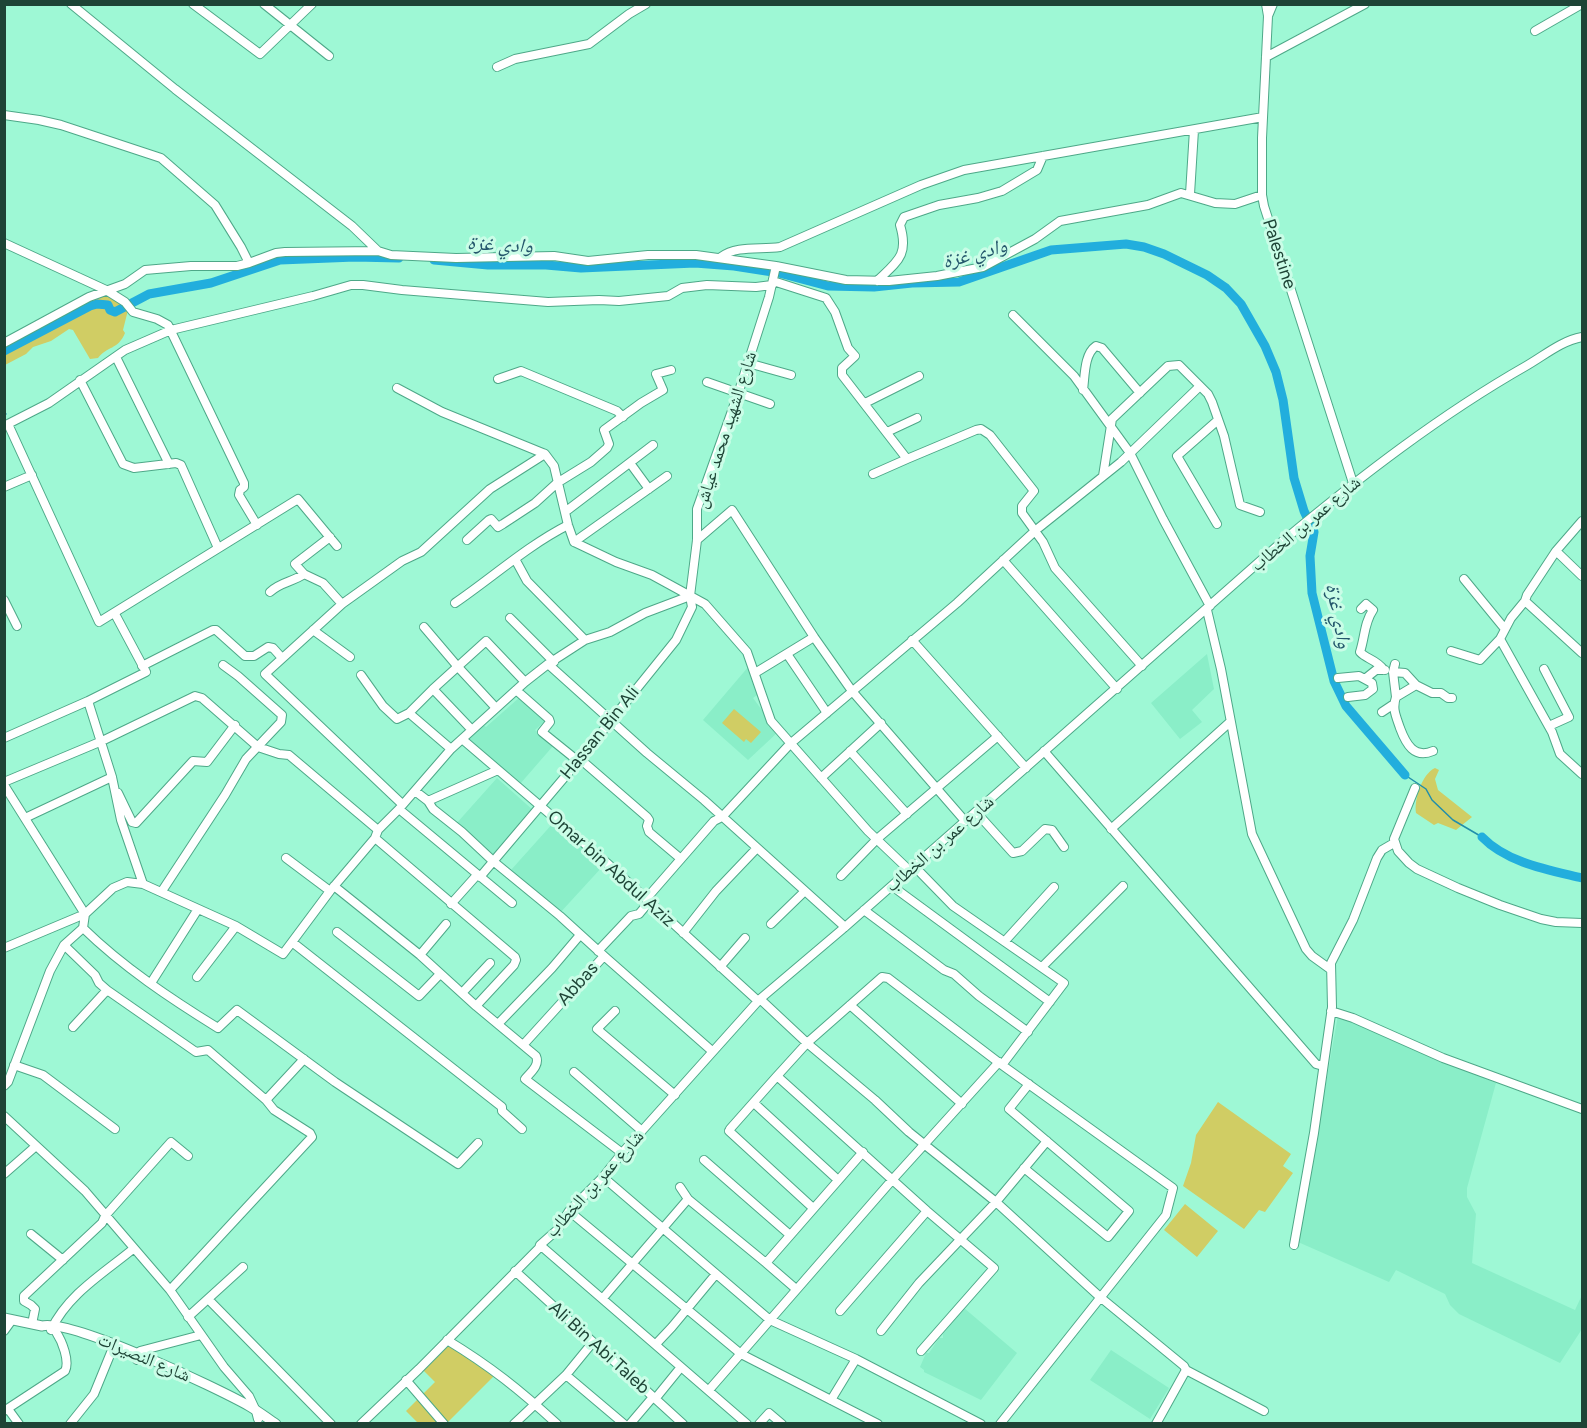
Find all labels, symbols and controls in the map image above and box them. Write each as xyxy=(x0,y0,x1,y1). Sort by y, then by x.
street label: Palestine xyxy=(1258,216,1300,292)
water label: وادي غزة xyxy=(466,231,534,259)
water label: وادي غزة xyxy=(940,234,1010,274)
street label: شارع الشهيد محمد عياش xyxy=(690,349,762,511)
street label: شارع عمر بن الخطاب xyxy=(1247,472,1365,576)
water label: وادي غزة xyxy=(1320,581,1356,651)
street label: Hassan Bin Ali xyxy=(556,682,644,784)
street label: شارع عمر بن الخطاب xyxy=(881,791,999,897)
street label: Omar bin Abdul Aziz xyxy=(543,806,679,932)
street label: Abbas xyxy=(553,958,603,1010)
street label: شارع عمر بن الخطاب xyxy=(541,1126,649,1242)
street label: Ali Bin Abi Taleb xyxy=(544,1297,654,1399)
street label: شارع النصيرات xyxy=(95,1329,193,1387)

